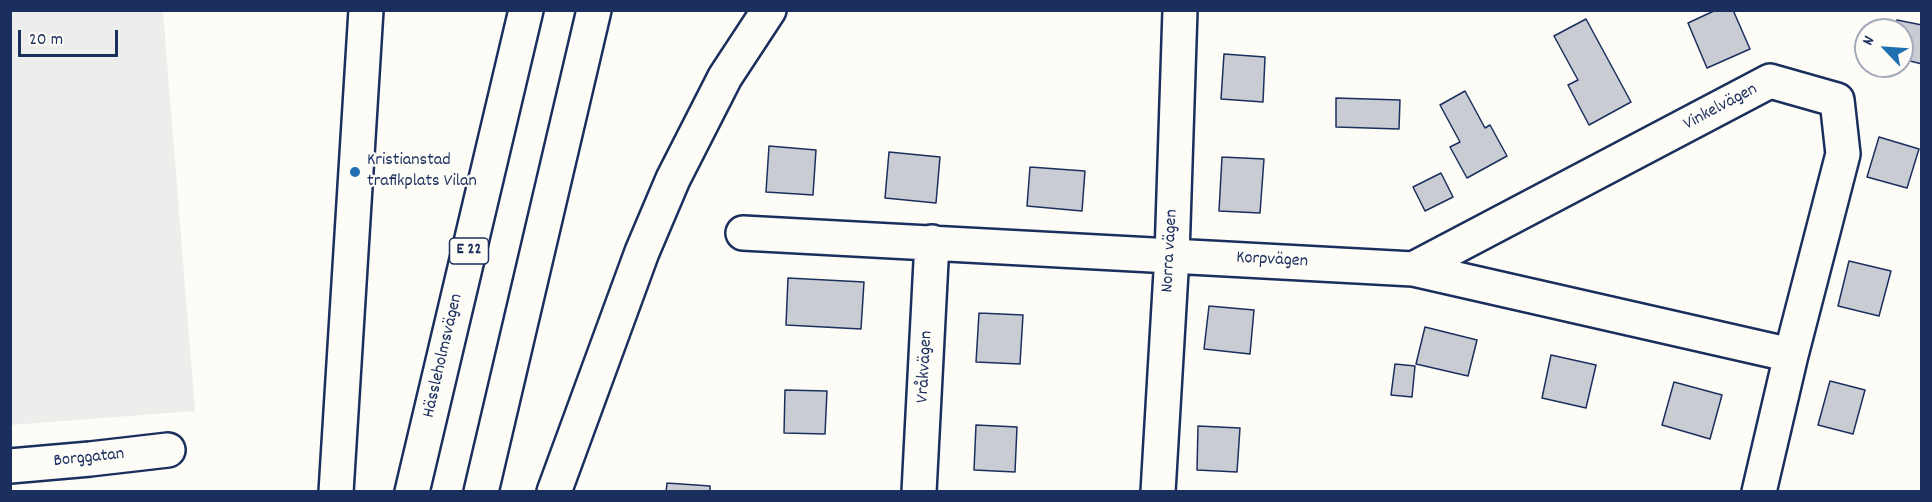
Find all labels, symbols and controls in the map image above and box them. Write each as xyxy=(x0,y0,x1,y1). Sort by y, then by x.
scale bar xyxy=(21,18,122,56)
north arrow xyxy=(1854,18,1914,78)
text: 20 m xyxy=(29,28,63,53)
text: N xyxy=(1857,33,1881,49)
street label: Vinkelvägen xyxy=(1680,80,1762,136)
place label: Kristianstad trafikplats Vilan xyxy=(367,151,477,194)
marker: Kristianstad trafikplats Vilan xyxy=(348,165,362,179)
street label: Norra vägen xyxy=(1158,209,1184,293)
road number: E 22 xyxy=(450,238,488,264)
street label: Korpvägen xyxy=(1236,248,1308,274)
street label: Hässleholmsvägen xyxy=(419,292,469,420)
street label: Vråkvägen xyxy=(913,330,939,404)
street label: Borggatan xyxy=(53,445,125,473)

